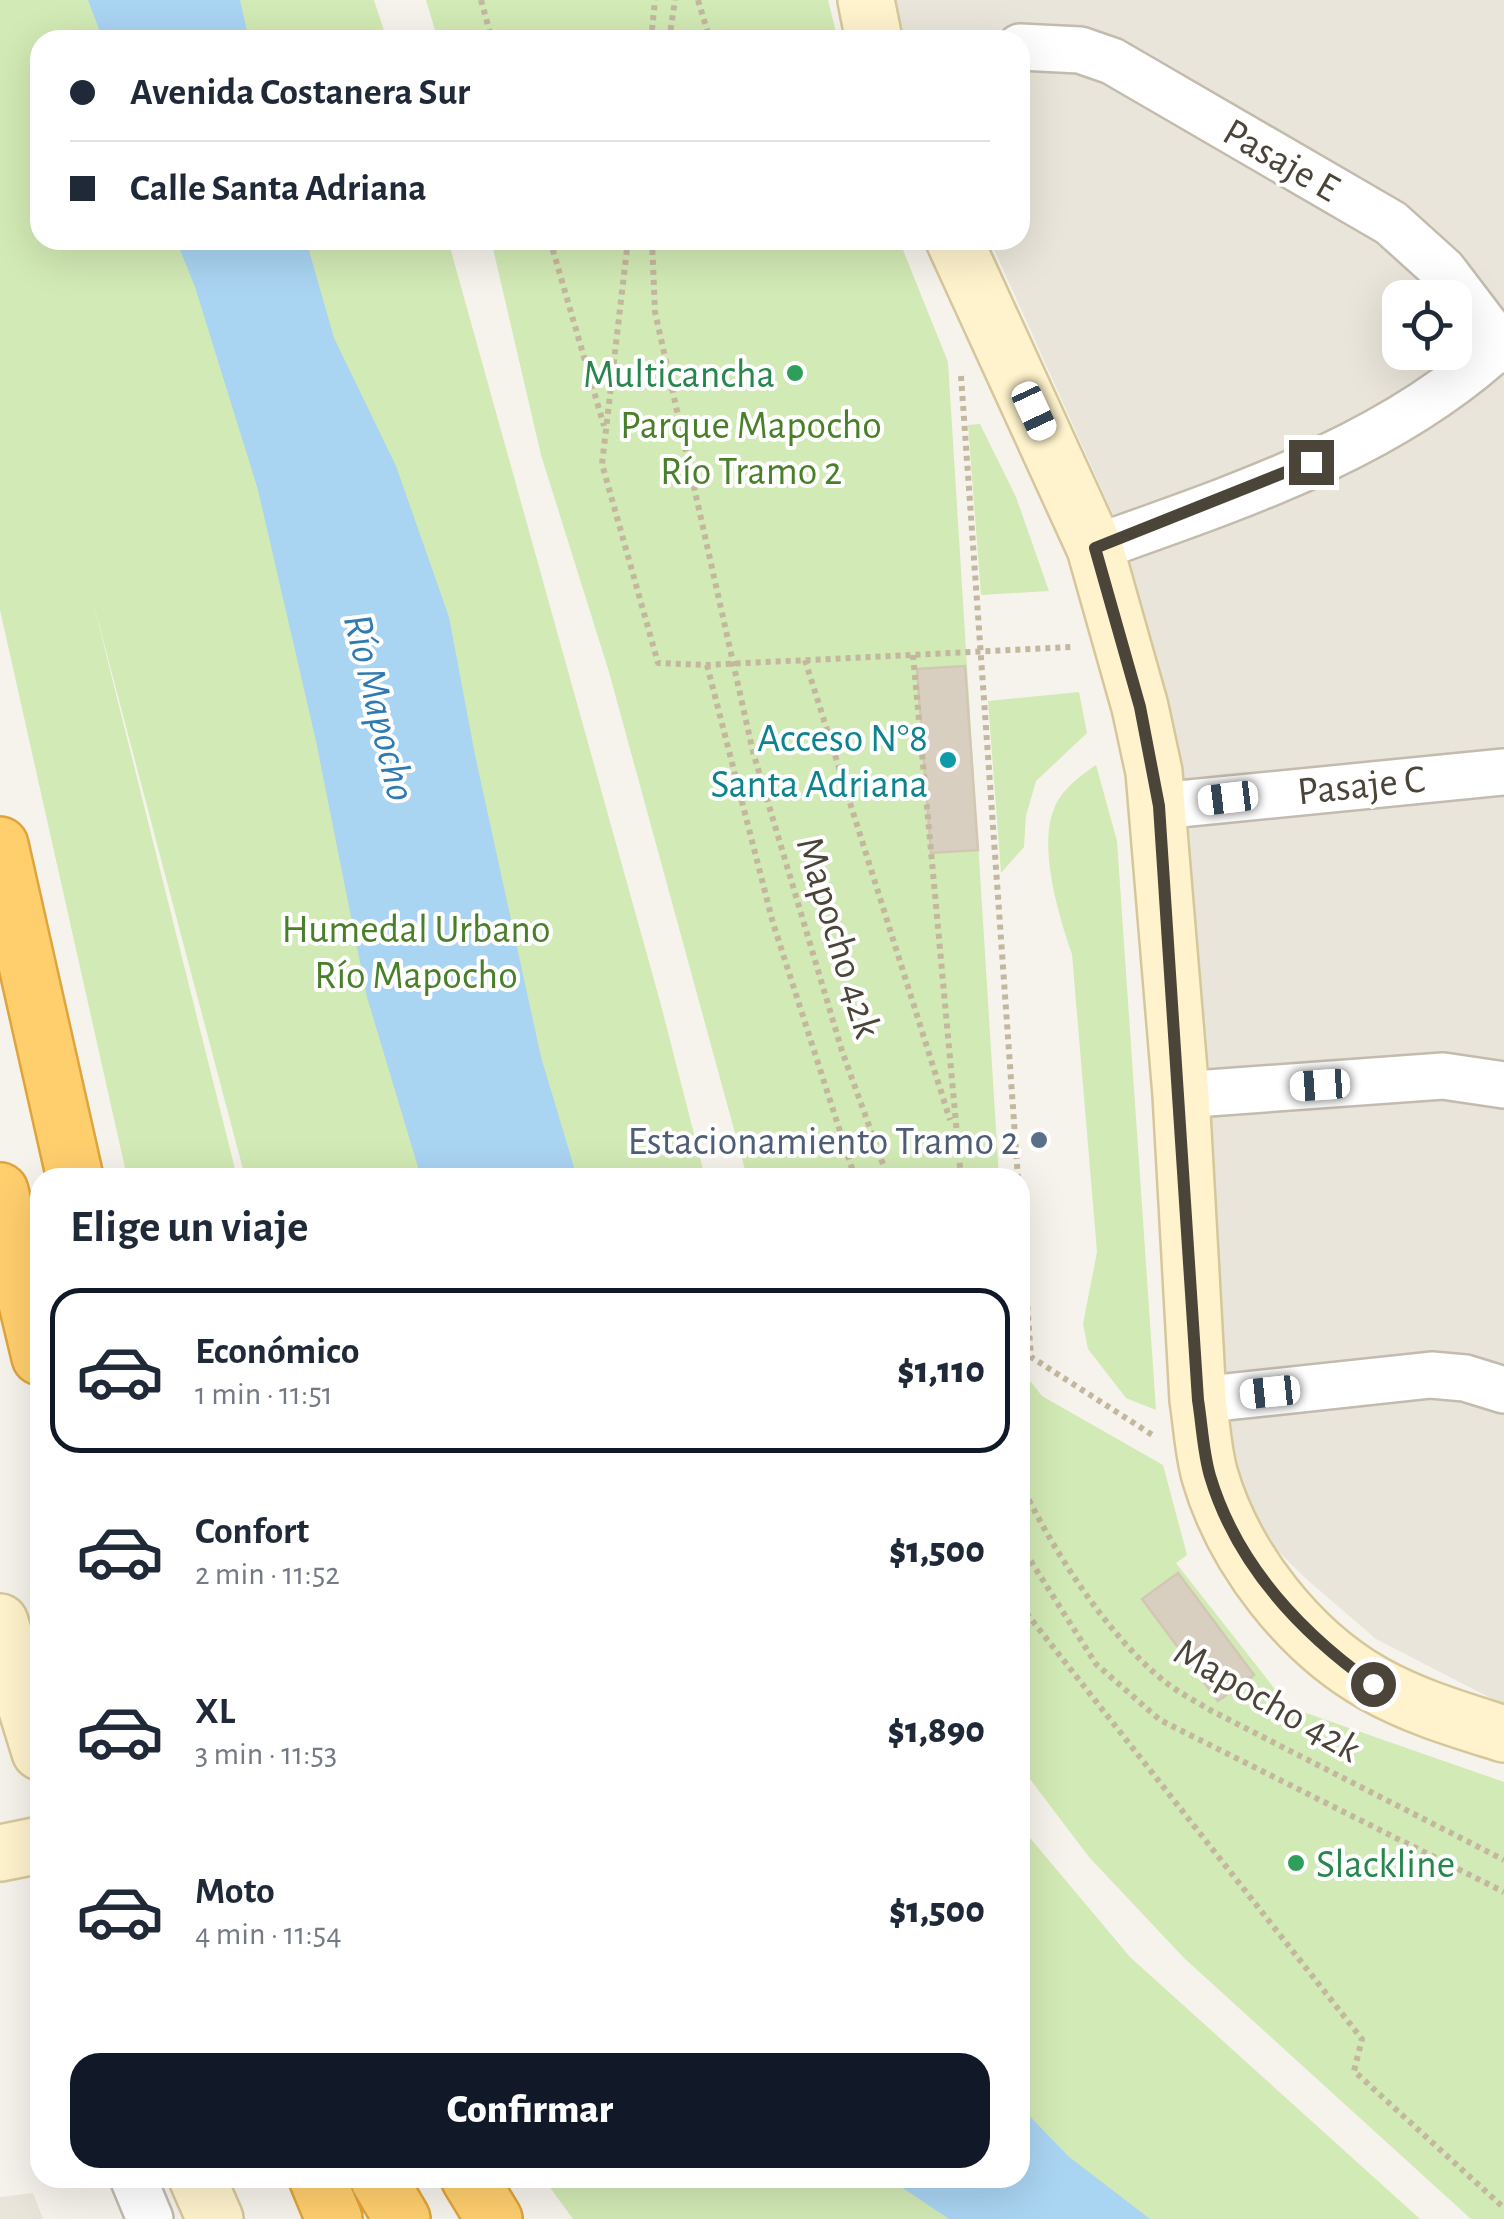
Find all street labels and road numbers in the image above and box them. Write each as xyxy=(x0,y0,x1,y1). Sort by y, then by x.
street label: Pasaje E xyxy=(1216,112,1346,210)
street label: Pasaje C xyxy=(1295,759,1427,813)
street label: Mapocho 42k xyxy=(789,832,888,1043)
street label: Mapocho 42k xyxy=(1167,1631,1367,1770)

